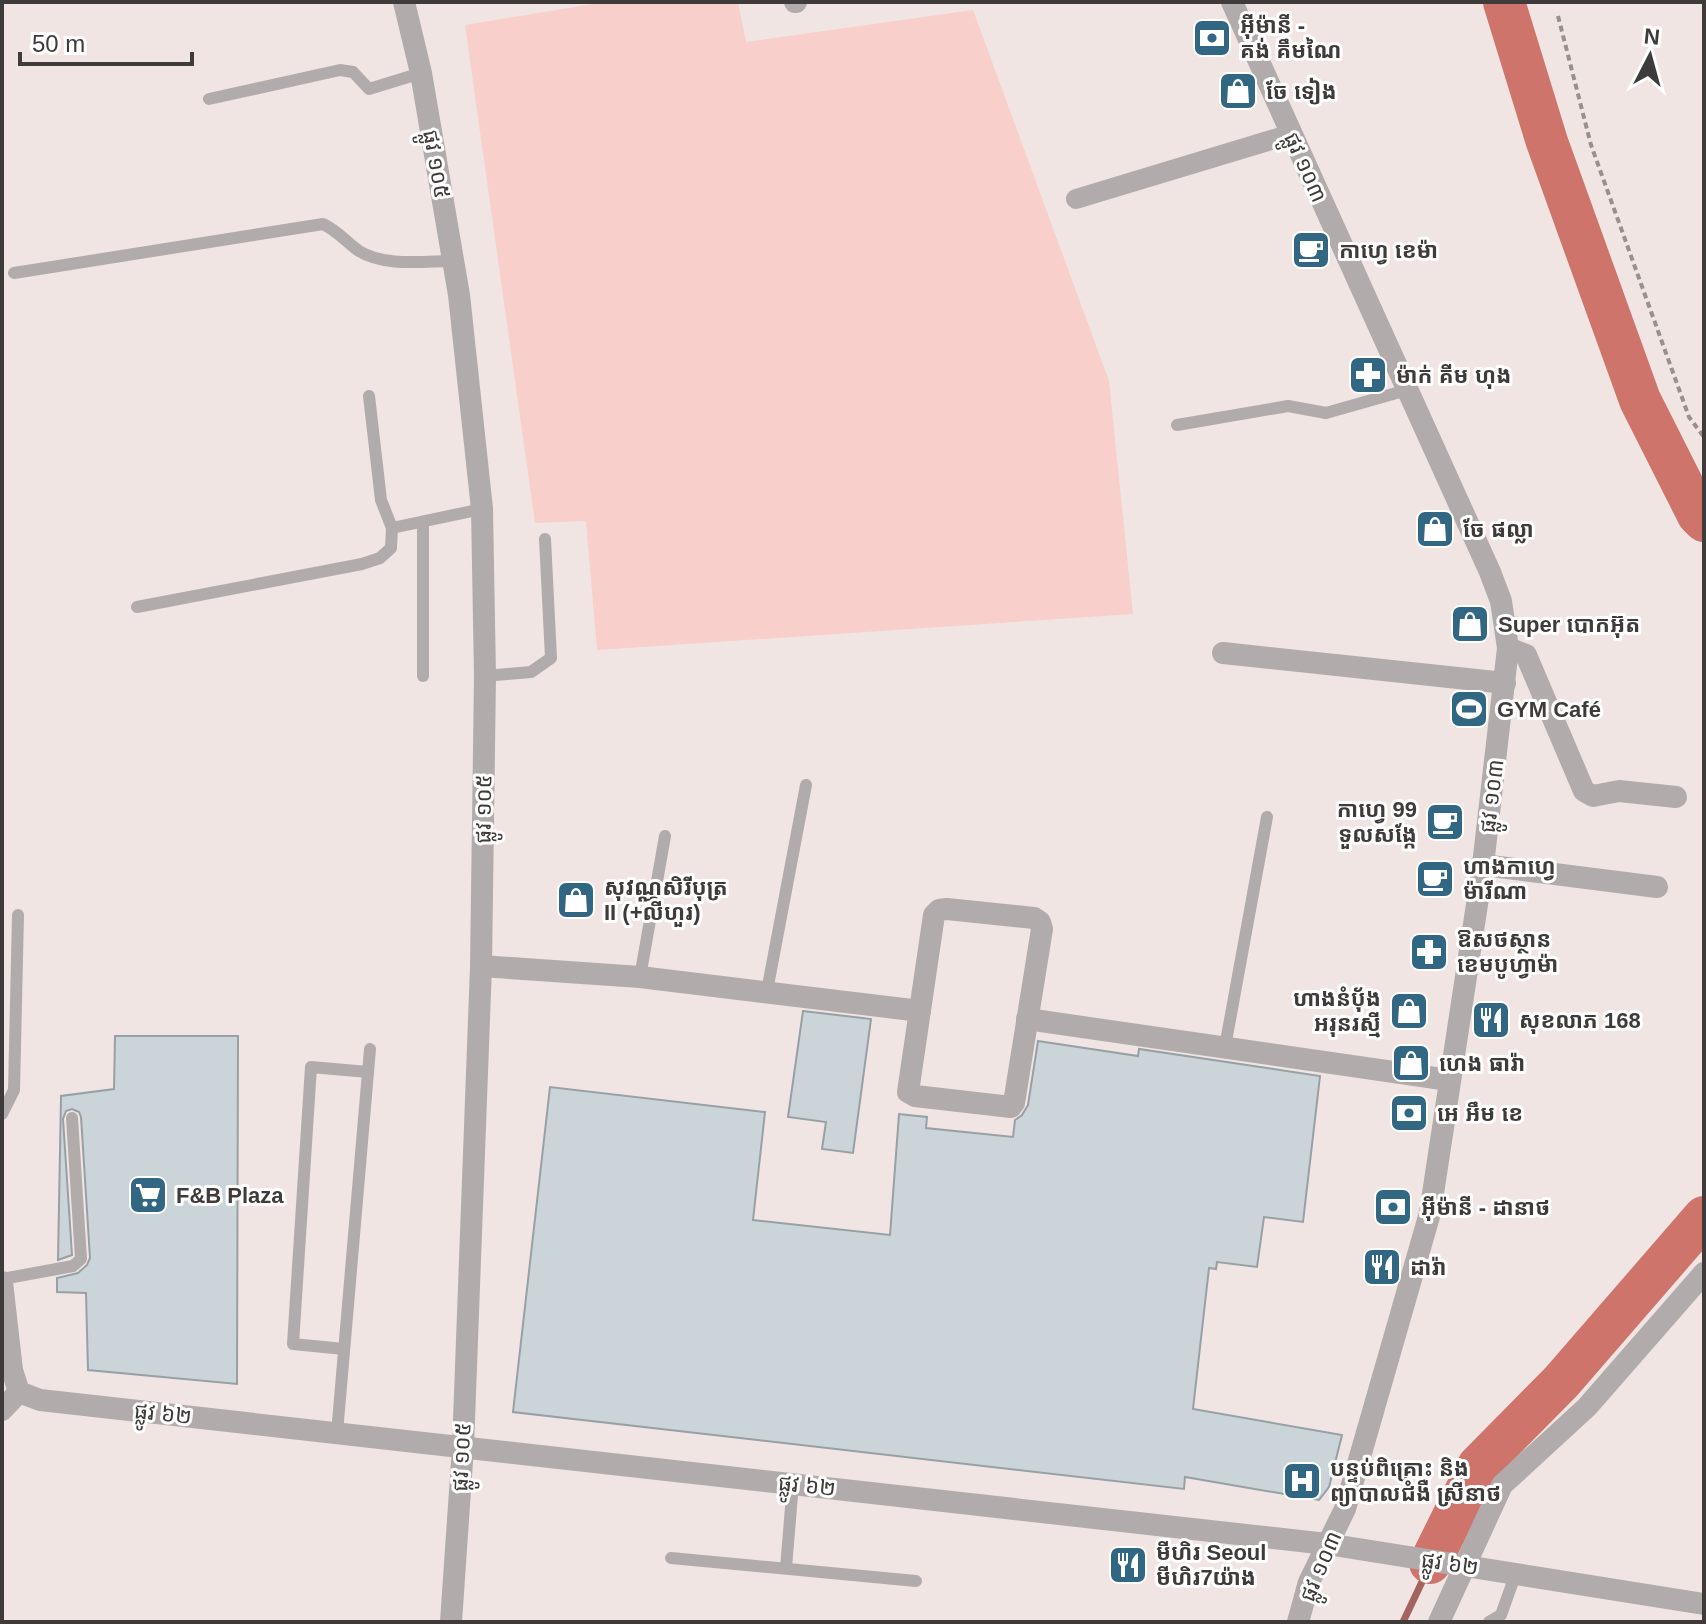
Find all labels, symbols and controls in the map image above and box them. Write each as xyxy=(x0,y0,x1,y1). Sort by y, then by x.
place label: អ៊ីម៉ានី - គង់ គឹមណៃ xyxy=(1240,13,1342,63)
scale bar xyxy=(20,16,192,66)
north arrow xyxy=(1610,16,1690,96)
bank icon: អ៊ីម៉ានី - គង់ គឹមណៃ xyxy=(1191,17,1233,59)
text: N xyxy=(1643,23,1661,50)
text: 50 m xyxy=(32,30,85,57)
shop icon: ចែ ទៀង xyxy=(1217,70,1259,112)
place label: ចែ ទៀង xyxy=(1266,77,1337,105)
street label: ផ្លូវ ១០៥ xyxy=(411,128,455,202)
street label: ផ្លូវ ១០៣ xyxy=(1272,128,1332,209)
cafe icon: កាហ្វេ ខេម៉ា xyxy=(1290,229,1332,271)
place label: កាហ្វេ ខេម៉ា xyxy=(1339,238,1438,265)
pharmacy icon: ម៉ាក់ គីម ហុង xyxy=(1347,354,1389,396)
place label: ម៉ាក់ គីម ហុង xyxy=(1396,363,1511,389)
shop icon: ចែ ផល្លា xyxy=(1414,508,1456,550)
place label: ចែ ផល្លា xyxy=(1463,517,1534,544)
shop icon: Super បោកអ៊ុត xyxy=(1449,603,1491,645)
place label: Super បោកអ៊ុត xyxy=(1498,612,1640,638)
sports icon: GYM Café xyxy=(1448,688,1490,730)
place label: GYM Café xyxy=(1497,697,1601,722)
street label: ផ្លូវ ១០៣ xyxy=(1475,758,1516,835)
street label: ផ្លូវ ១០៥ xyxy=(470,774,504,844)
place label: កាហ្វេ 99 ទួលសង្កែ xyxy=(1337,797,1417,849)
cafe icon: កាហ្វេ 99 ទួលសង្កែ xyxy=(1424,801,1466,843)
place label: ហាងកាហ្វេ ម៉ារីណា xyxy=(1463,854,1556,904)
cafe icon: ហាងកាហ្វេ ម៉ារីណា xyxy=(1414,858,1456,900)
place label: សុវណ្ណសិរីបុត្រ II (+លីហួរ) xyxy=(604,875,728,927)
shop icon: សុវណ្ណសិរីបុត្រ II (+លីហួរ) xyxy=(555,879,597,921)
place label: ឱសថស្ថាន ខេមបូហ្វាម៉ា xyxy=(1457,927,1558,979)
pharmacy icon: ឱសថស្ថាន ខេមបូហ្វាម៉ា xyxy=(1408,931,1450,973)
place label: ហាងនំប៉័ង អរុនរស្មី xyxy=(1293,986,1381,1038)
shop icon: ហាងនំប៉័ង អរុនរស្មី xyxy=(1388,990,1430,1032)
restaurant icon: សុខលាភ 168 xyxy=(1470,999,1512,1041)
place label: សុខលាភ 168 xyxy=(1519,1008,1641,1034)
shop icon: ហេង ធារ៉ា xyxy=(1390,1042,1432,1084)
place label: ហេង ធារ៉ា xyxy=(1439,1051,1525,1076)
bank icon: អេ អឹម ខេ xyxy=(1388,1092,1430,1134)
place label: អេ អឹម ខេ xyxy=(1437,1101,1523,1126)
supermarket icon: F&B Plaza xyxy=(127,1174,169,1216)
place label: F&B Plaza xyxy=(176,1183,284,1208)
bank icon: អ៊ីម៉ានី - ដានាថ xyxy=(1372,1186,1414,1228)
place label: អ៊ីម៉ានី - ដានាថ xyxy=(1421,1195,1550,1221)
restaurant icon: ដារ៉ា xyxy=(1361,1246,1403,1288)
place label: ដារ៉ា xyxy=(1410,1255,1446,1280)
street label: ផ្លូវ ៦២ xyxy=(132,1398,193,1436)
street label: ផ្លូវ ១០៥ xyxy=(447,1422,483,1493)
place label: បន្ទប់ពិគ្រោះ និង ព្យាបាលជំងឺ ស្រីនាថ xyxy=(1330,1456,1501,1507)
hospital icon: បន្ទប់ពិគ្រោះ និង ព្យាបាលជំងឺ ស្រីនាថ xyxy=(1281,1460,1323,1502)
street label: ផ្លូវ ៦២ xyxy=(776,1470,837,1508)
street label: ផ្លូវ ១០៣ xyxy=(1294,1527,1353,1608)
place label: មីហិរ Seoul មីហិរ7យ៉ាង xyxy=(1156,1540,1266,1590)
restaurant icon: មីហិរ Seoul មីហិរ7យ៉ាង xyxy=(1107,1544,1149,1586)
street label: ផ្លូវ ៦២ xyxy=(1419,1547,1480,1587)

